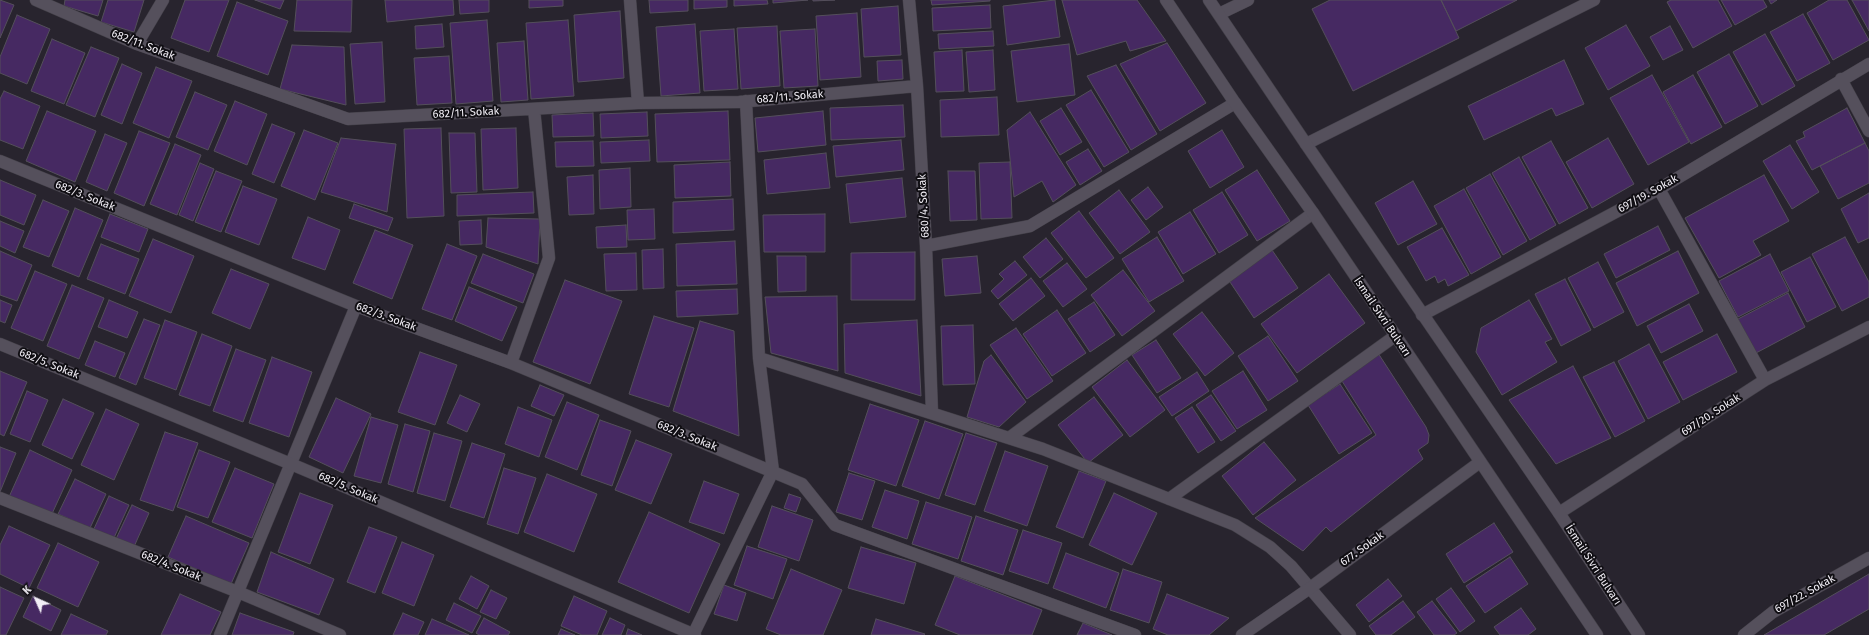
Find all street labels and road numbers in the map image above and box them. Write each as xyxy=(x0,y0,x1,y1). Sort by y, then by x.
street label: 682/11. Sokak xyxy=(109,27,177,63)
street label: 682/11. Sokak xyxy=(756,88,824,106)
street label: 682/11. Sokak xyxy=(432,105,500,121)
street label: 697/19. Sokak xyxy=(1616,172,1680,216)
street label: 680/4. Sokak xyxy=(916,174,932,238)
street label: 682/3. Sokak xyxy=(53,178,117,214)
street label: İsmail Sivri Bulvarı xyxy=(1351,275,1413,359)
street label: 682/3. Sokak xyxy=(354,300,418,334)
street label: 682/5. Sokak xyxy=(17,346,81,382)
street label: 697/20. Sokak xyxy=(1679,391,1743,439)
street label: 682/3. Sokak xyxy=(655,418,719,454)
street label: 682/5. Sokak xyxy=(316,470,380,506)
street label: İsmail Sivri Bulvarı xyxy=(1562,523,1624,607)
street label: 677. Sokak xyxy=(1338,529,1386,569)
street label: 682/4. Sokak xyxy=(139,548,203,584)
street label: 697/22. Sokak xyxy=(1773,572,1837,616)

